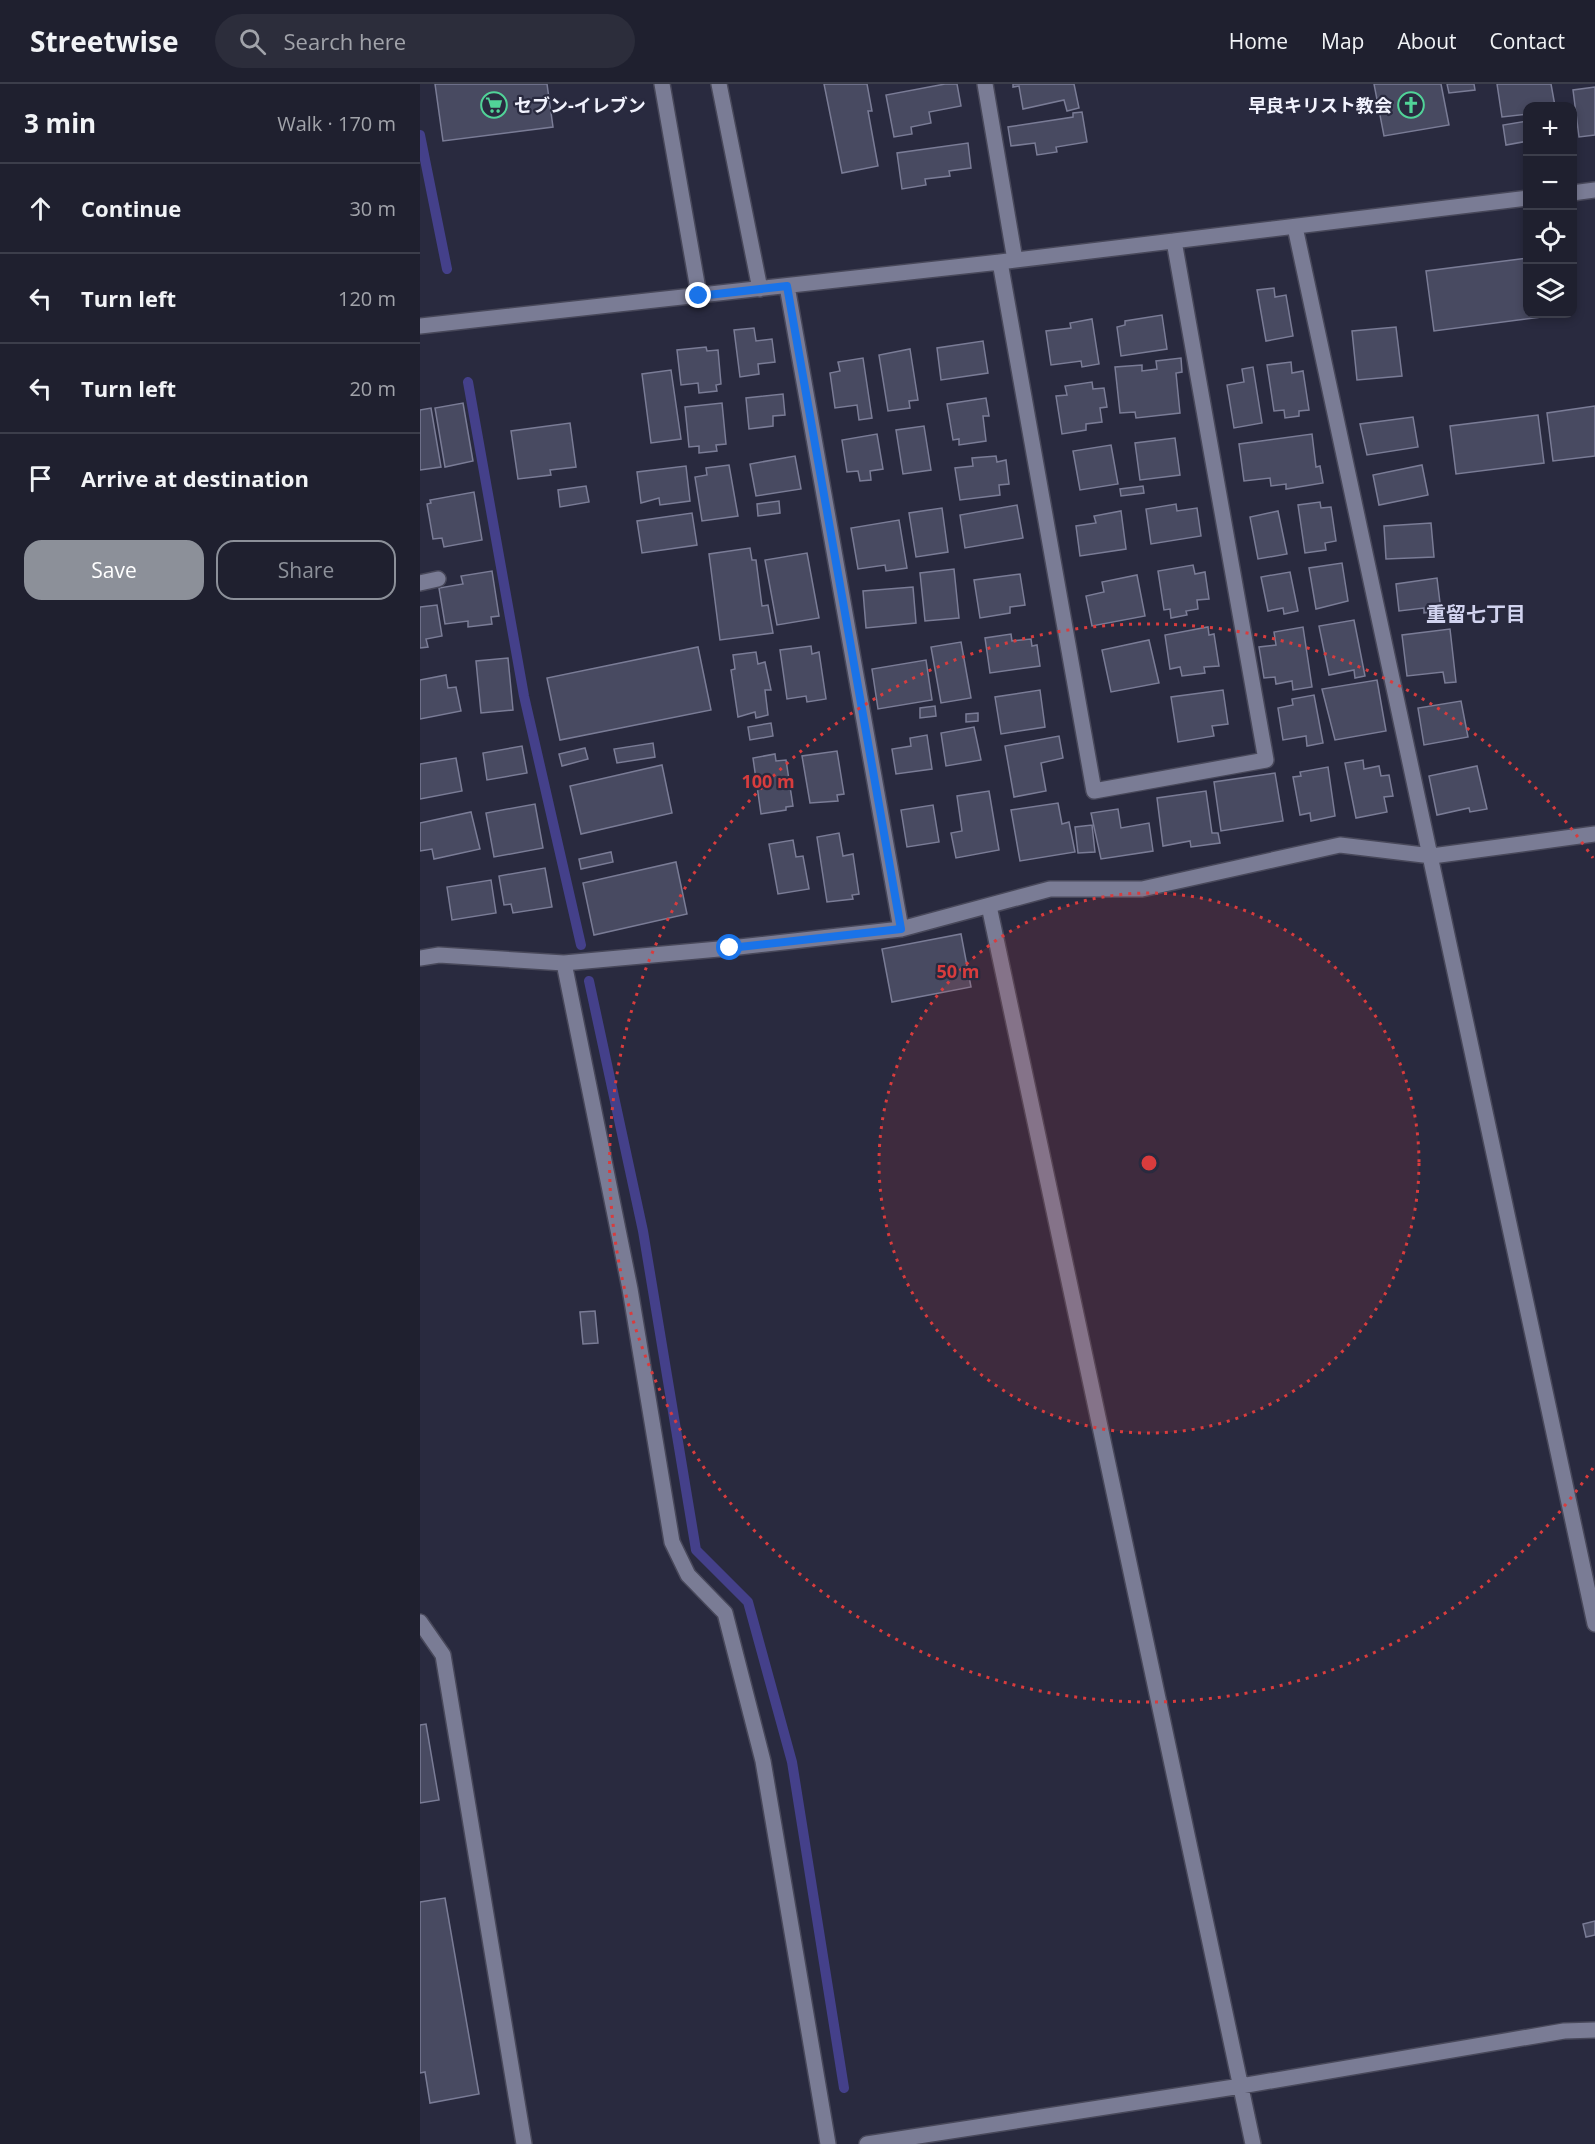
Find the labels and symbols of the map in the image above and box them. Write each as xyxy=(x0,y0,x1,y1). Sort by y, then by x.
supermarket icon: セブン-イレブン xyxy=(479,90,509,120)
church icon: 早良キリスト教会 xyxy=(1396,90,1426,120)
place label: セブン-イレブン xyxy=(514,93,646,117)
place label: 早良キリスト教会 xyxy=(1248,93,1392,117)
route end xyxy=(685,282,711,308)
district label: 重留七丁目 xyxy=(1426,600,1526,627)
text: 100 m xyxy=(741,769,795,793)
route start xyxy=(716,934,742,960)
text: 50 m xyxy=(937,959,979,983)
centre of rings xyxy=(1139,1153,1159,1173)

